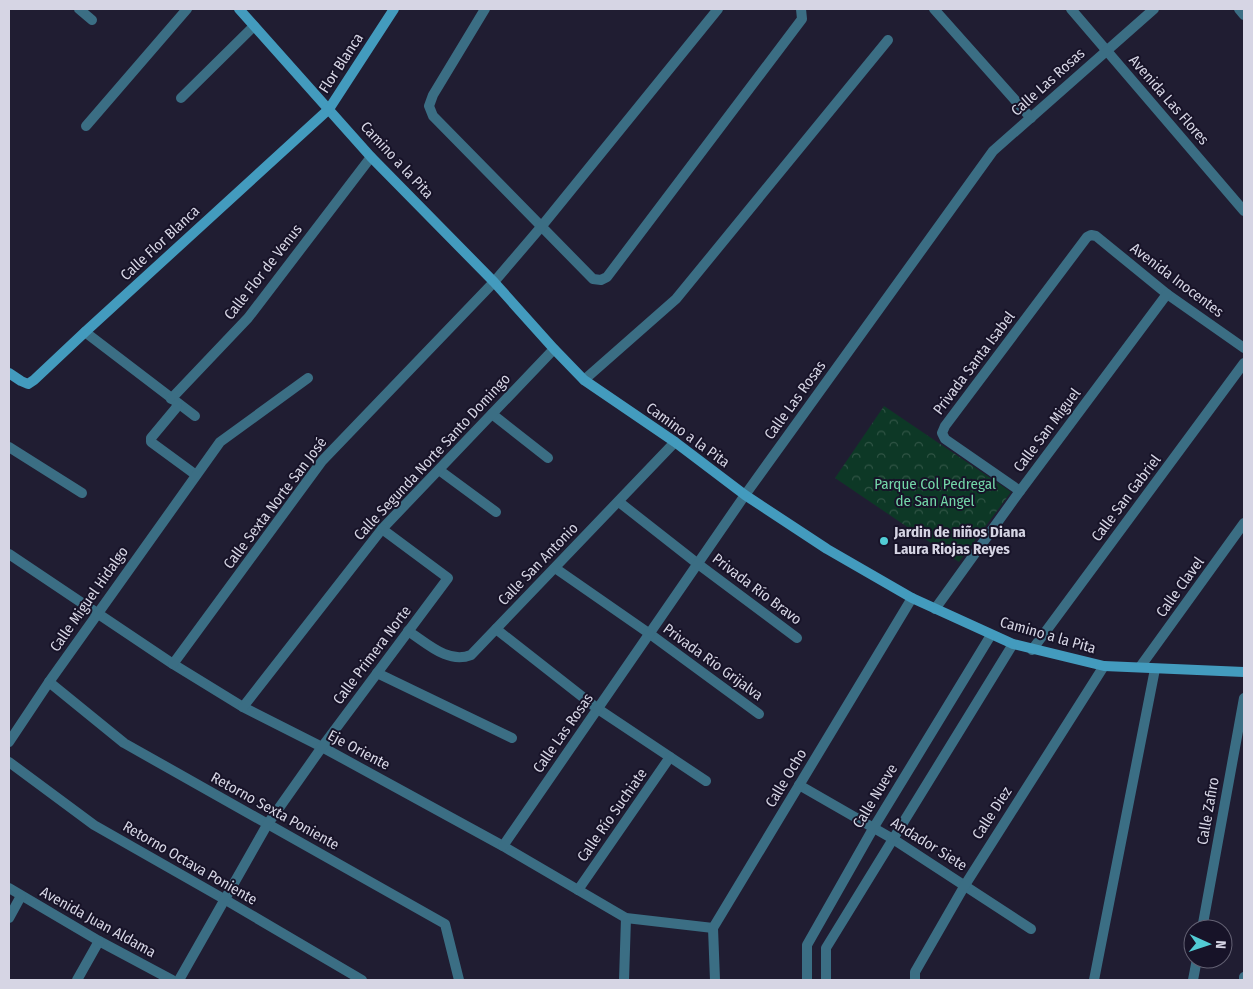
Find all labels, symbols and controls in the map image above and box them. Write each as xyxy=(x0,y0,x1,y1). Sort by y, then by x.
street label: Flor Blanca xyxy=(315,30,367,96)
street label: Calle Las Rosas xyxy=(1007,44,1089,120)
street label: Avenida Las Flores xyxy=(1125,51,1213,149)
street label: Camino a la Pita xyxy=(357,118,437,202)
street label: Calle Flor Blanca xyxy=(117,202,203,284)
street label: Calle Flor de Venus xyxy=(220,221,306,323)
street label: Avenida Inocentes xyxy=(1127,239,1227,321)
street label: Privada Santa Isabel xyxy=(929,308,1019,418)
street label: Calle Las Rosas xyxy=(760,357,830,443)
street label: Calle Segunda Norte Santo Domingo xyxy=(350,370,514,544)
street label: Calle San Miguel xyxy=(1010,385,1084,475)
street label: Camino a la Pita xyxy=(643,399,733,471)
street label: Calle Sexta Norte San José xyxy=(220,434,330,572)
street label: Calle San Gabriel xyxy=(1088,451,1164,545)
park label: Parque Col Pedregal de San Angel xyxy=(874,475,996,510)
street label: Calle San Antonio xyxy=(494,519,582,609)
place label: Jardin de niños Diana Laura Riojas Reyes xyxy=(893,523,1026,558)
marker: Jardin de niños Diana Laura Riojas Reyes xyxy=(878,535,890,547)
street label: Calle Miguel Hidalgo xyxy=(46,543,132,655)
street label: Privada Río Bravo xyxy=(709,550,805,629)
street label: Calle Clavel xyxy=(1152,553,1208,621)
street label: Calle Primera Norte xyxy=(329,602,415,708)
street label: Camino a la Pita xyxy=(998,613,1098,657)
street label: Privada Río Grijalva xyxy=(660,620,766,704)
street label: Calle Las Rosas xyxy=(529,690,597,776)
street label: Eje Oriente xyxy=(325,726,393,774)
street label: Calle Ocho xyxy=(762,745,811,811)
street label: Calle Nueve xyxy=(849,761,901,831)
street label: Calle Río Suchiate xyxy=(573,765,651,865)
street label: Retorno Sexta Poniente xyxy=(208,768,342,854)
street label: Calle Zafiro xyxy=(1193,776,1223,846)
street label: Calle Diez xyxy=(968,783,1016,843)
street label: Andador Siete xyxy=(888,813,970,875)
street label: Retorno Octava Poniente xyxy=(120,817,260,909)
street label: Avenida Juan Aldama xyxy=(37,883,159,961)
north arrow xyxy=(1183,919,1233,969)
text: N xyxy=(1212,940,1229,949)

